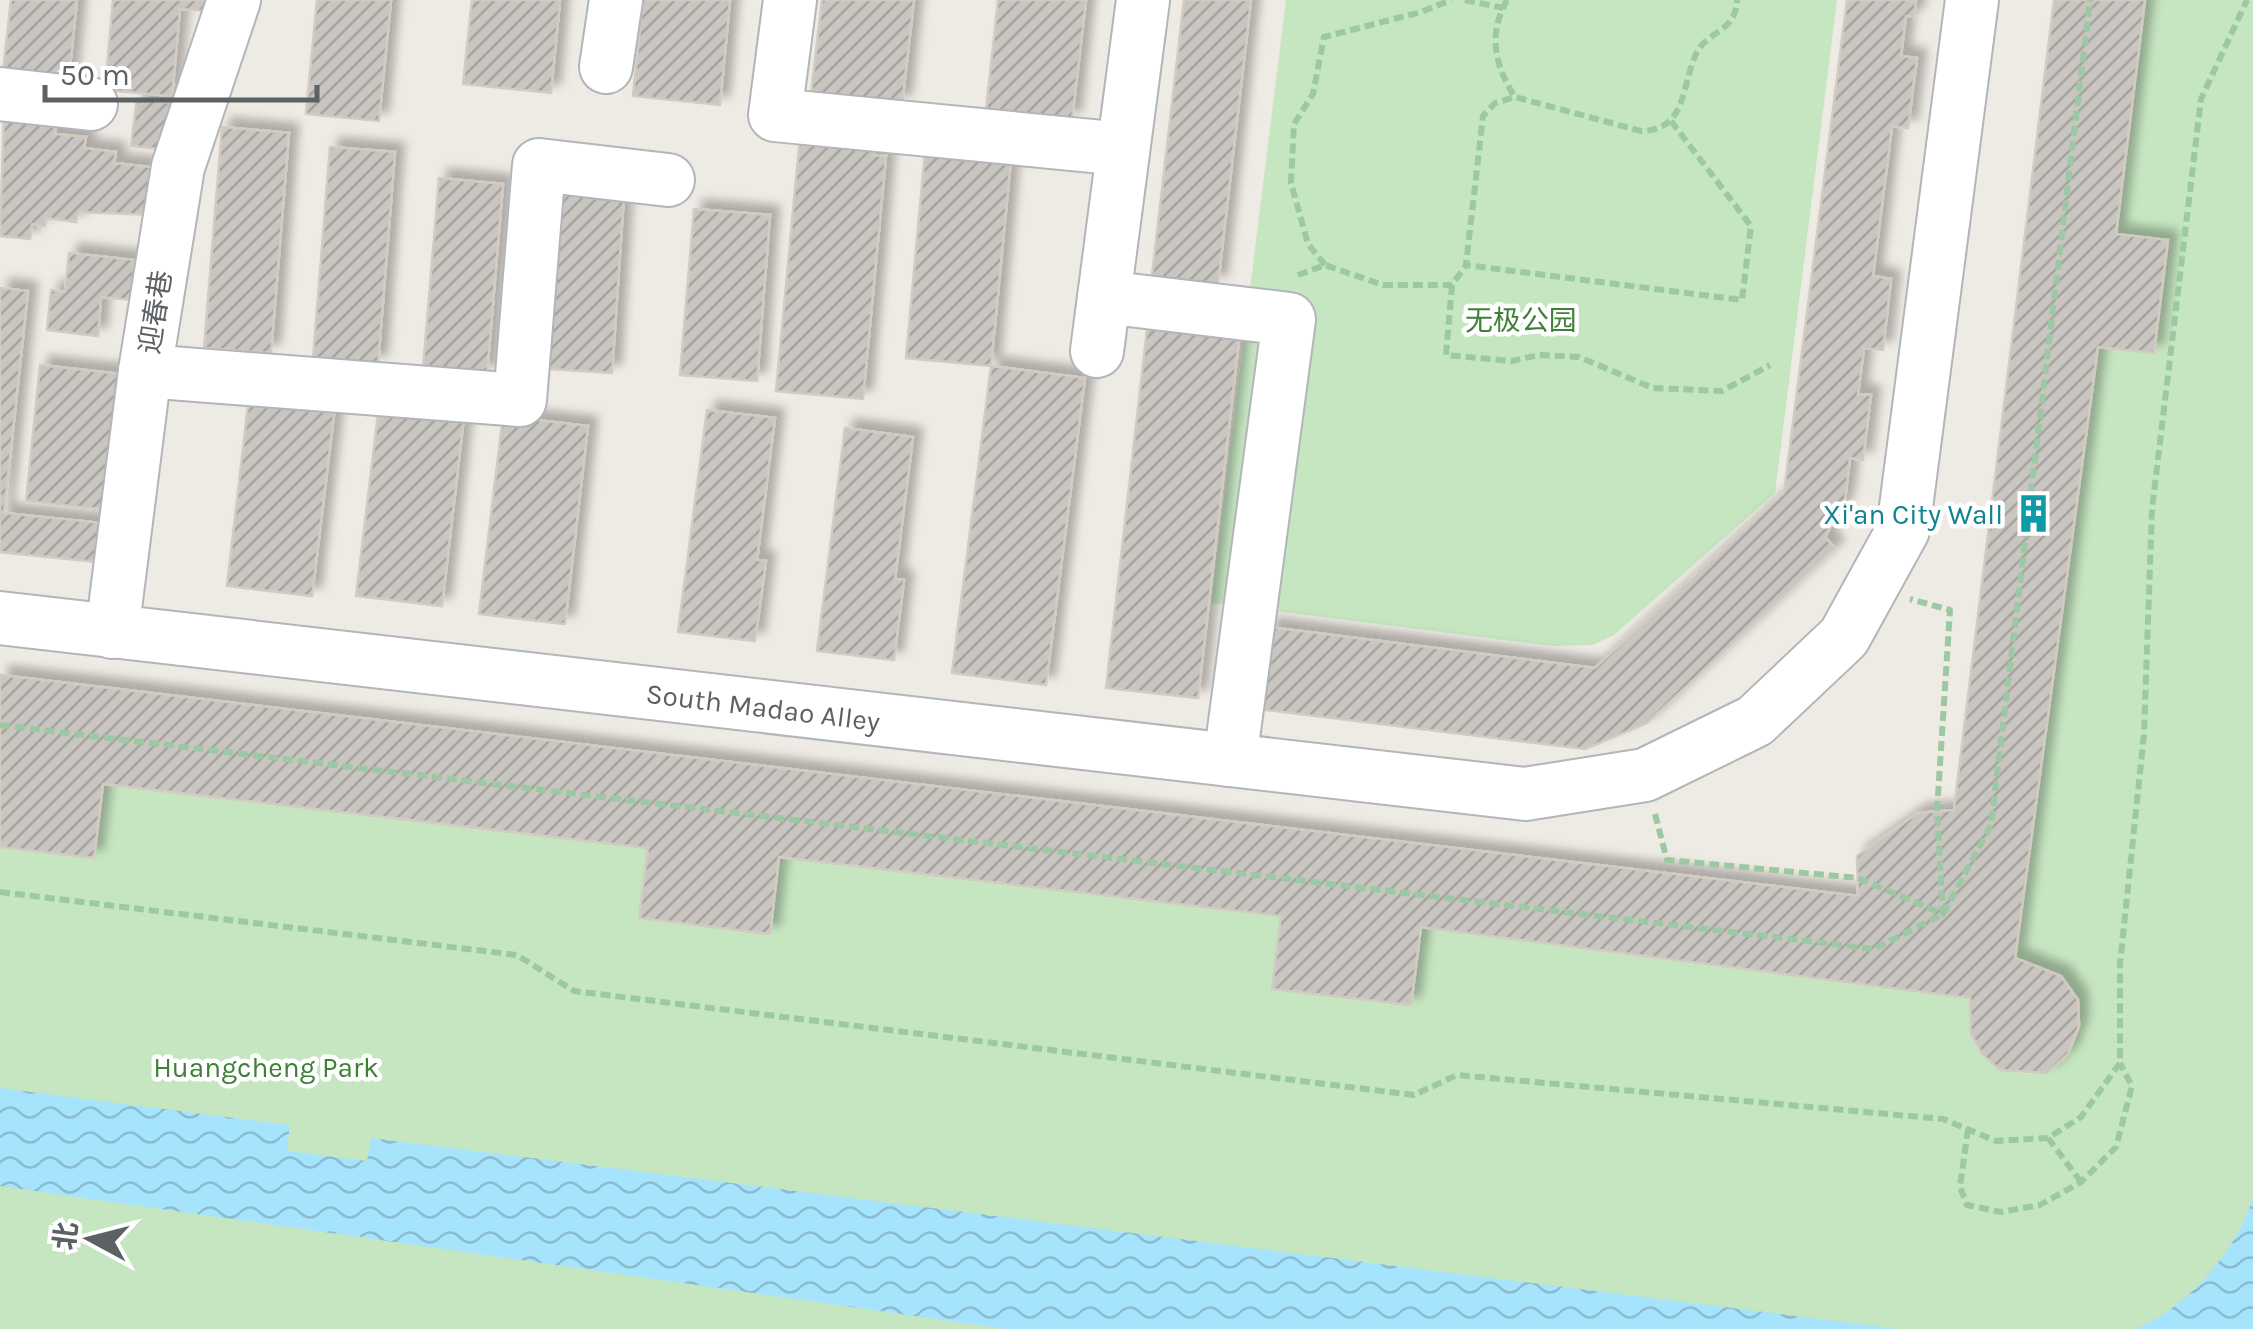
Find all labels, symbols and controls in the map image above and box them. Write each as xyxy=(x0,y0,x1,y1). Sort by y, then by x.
scale bar xyxy=(45,40,318,102)
text: 50 m xyxy=(60,57,130,93)
street label: 迎春巷 xyxy=(133,268,178,356)
park label: 无极公园 xyxy=(1465,304,1577,337)
building icon: Xi'an City Wall xyxy=(2012,493,2054,535)
place label: Xi'an City Wall xyxy=(1823,498,2003,531)
street label: South Madao Alley xyxy=(644,677,882,738)
park label: Huangcheng Park xyxy=(153,1051,379,1084)
north arrow xyxy=(40,1189,140,1289)
text: 北 xyxy=(48,1220,84,1252)

